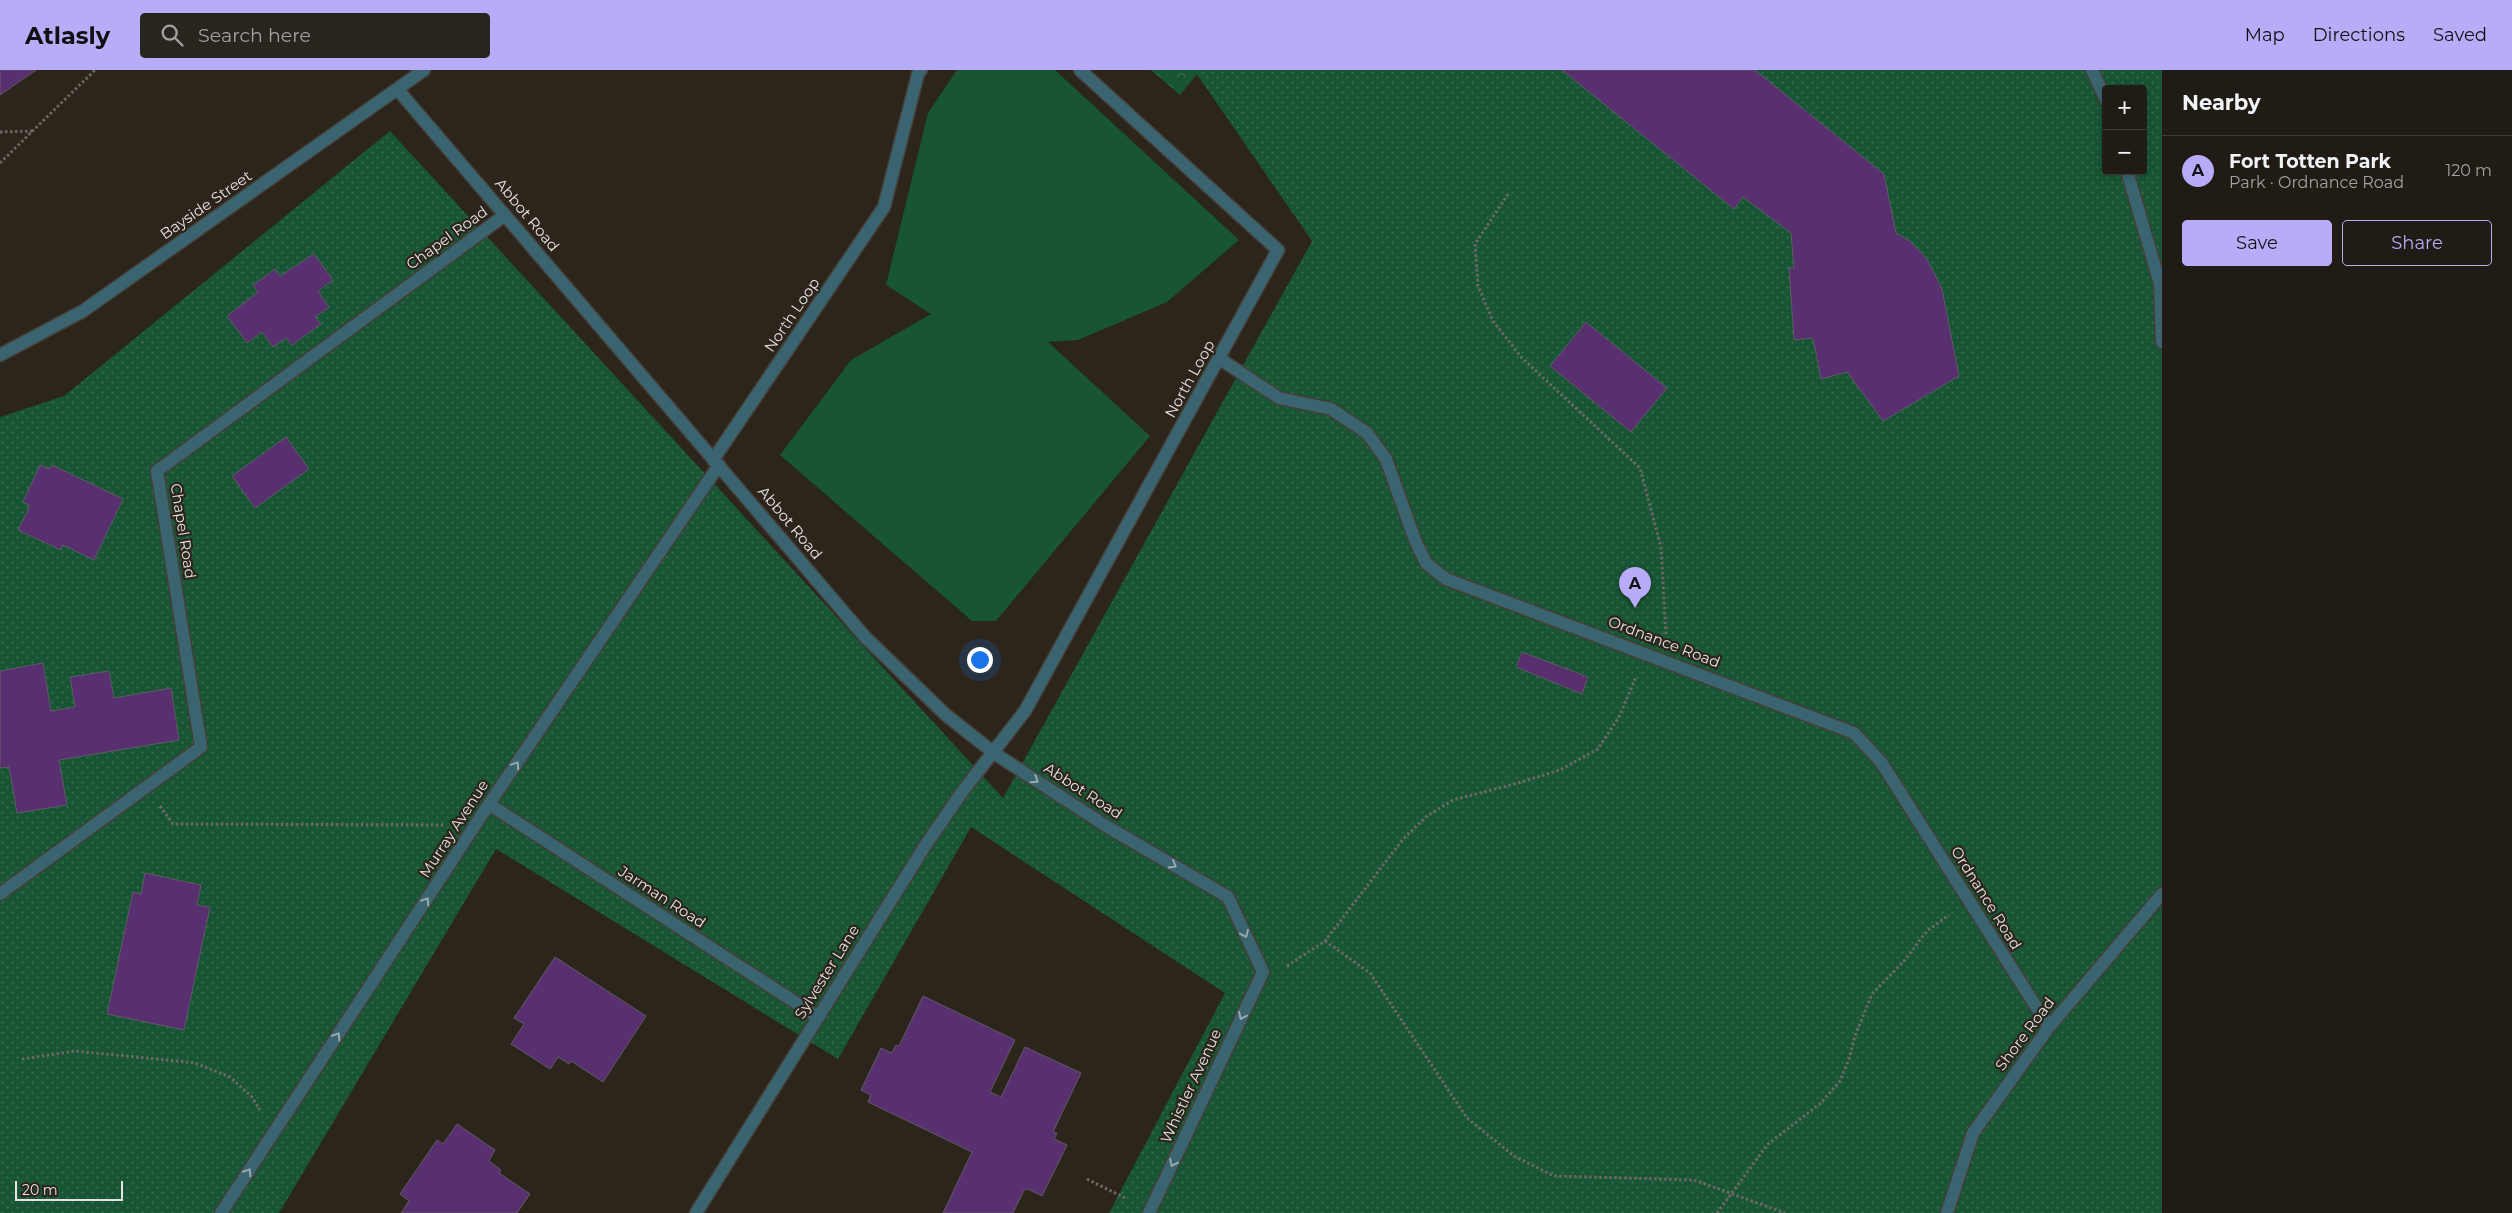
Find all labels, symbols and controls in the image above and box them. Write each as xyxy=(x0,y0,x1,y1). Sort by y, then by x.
search box xyxy=(140,13,490,58)
text: Atlasly xyxy=(25,21,110,50)
icon: search xyxy=(158,21,186,49)
text: Search here xyxy=(198,24,311,47)
text: Map xyxy=(2245,24,2285,46)
text: Directions xyxy=(2313,24,2405,46)
text: Saved xyxy=(2433,24,2487,46)
map controls xyxy=(2102,85,2147,175)
button: + xyxy=(2102,85,2147,130)
text: Nearby xyxy=(2182,90,2261,115)
button: − xyxy=(2102,130,2147,175)
text: Fort Totten Park xyxy=(2229,150,2391,173)
text: A xyxy=(2192,161,2204,180)
text: 120 m xyxy=(2445,161,2492,180)
street label: Bayside Street xyxy=(156,166,255,243)
text: Park · Ordnance Road xyxy=(2229,173,2404,192)
street label: Abbot Road xyxy=(491,174,564,255)
street label: Chapel Road xyxy=(402,202,491,274)
button: Save xyxy=(2182,220,2332,266)
button: Share xyxy=(2342,220,2492,266)
street label: North Loop xyxy=(760,274,823,356)
street label: North Loop xyxy=(1160,337,1219,421)
street label: Chapel Road xyxy=(167,482,200,580)
street label: Abbot Road xyxy=(754,482,827,563)
pin: A xyxy=(1619,567,1651,608)
street label: Ordnance Road xyxy=(1606,611,1723,672)
your location xyxy=(967,647,993,673)
street label: Abbot Road xyxy=(1040,758,1126,823)
one-way arrow xyxy=(509,761,519,770)
one-way arrow xyxy=(1029,773,1038,783)
street label: Murray Avenue xyxy=(415,776,492,881)
street label: Ordnance Road xyxy=(1947,843,2026,953)
one-way arrow xyxy=(1167,859,1176,869)
street label: Jarman Road xyxy=(614,861,710,932)
one-way arrow xyxy=(420,897,430,906)
street label: Sylvester Lane xyxy=(790,921,863,1022)
one-way arrow xyxy=(1239,929,1250,938)
street label: Shore Road xyxy=(1991,993,2058,1074)
one-way arrow xyxy=(1237,1011,1248,1020)
street label: Whistler Avenue xyxy=(1156,1026,1225,1146)
one-way arrow xyxy=(331,1033,340,1042)
one-way arrow xyxy=(1168,1158,1179,1167)
one-way arrow xyxy=(242,1169,251,1178)
scale bar xyxy=(15,1178,122,1201)
text: 20 m xyxy=(22,1181,58,1199)

